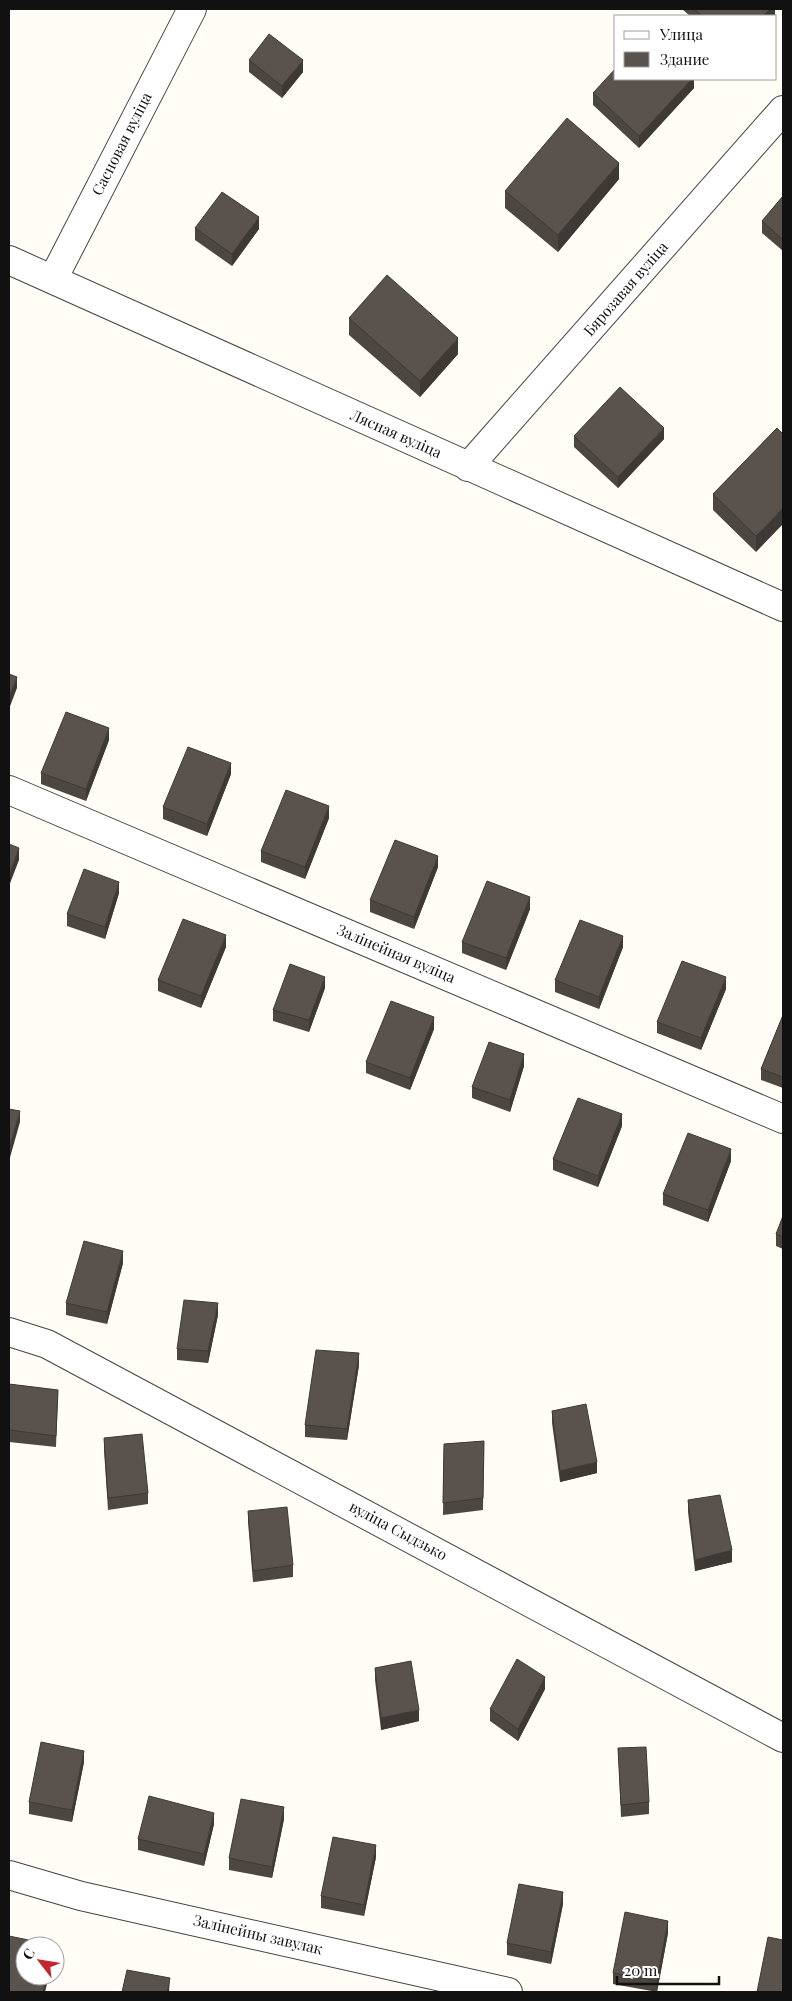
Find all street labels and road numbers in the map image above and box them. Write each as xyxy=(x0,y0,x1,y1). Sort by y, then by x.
street label: Сасновая вуліца xyxy=(86,88,156,199)
street label: Бярозавая вуліца xyxy=(579,236,672,340)
street label: Лясная вуліца xyxy=(347,404,446,462)
street label: Залінейная вуліца xyxy=(334,919,459,987)
street label: вуліца Сыдзько xyxy=(346,1496,451,1564)
street label: Залінейны завулак xyxy=(192,1909,325,1959)

